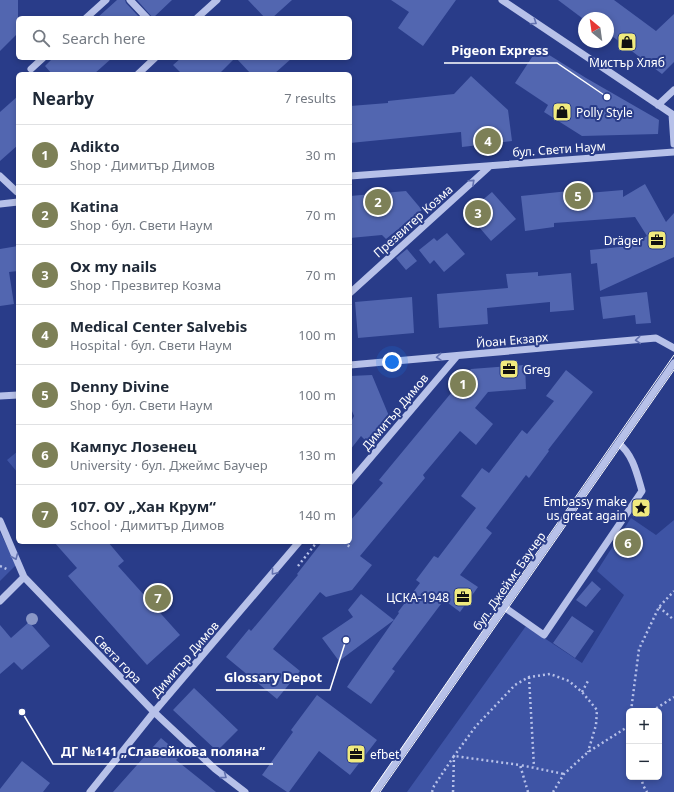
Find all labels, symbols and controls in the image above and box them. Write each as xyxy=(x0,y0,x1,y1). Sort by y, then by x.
north arrow xyxy=(578,12,614,48)
search box xyxy=(16,16,352,60)
one-way arrow xyxy=(530,17,537,25)
icon: search xyxy=(30,27,52,49)
text: Search here xyxy=(62,28,145,48)
shop icon: Мистър Хляб xyxy=(616,31,638,53)
callout: Pigeon Express xyxy=(444,38,557,63)
text: Pigeon Express xyxy=(451,41,549,59)
place label: Мистър Хляб xyxy=(589,54,665,71)
text: Nearby xyxy=(32,87,94,110)
text: 7 results xyxy=(284,89,336,107)
shop icon: Polly Style xyxy=(551,101,573,123)
place label: Polly Style xyxy=(576,104,633,121)
pin: 4 xyxy=(475,126,501,156)
text: Adikto xyxy=(70,136,120,156)
street label: бул. Свети Наум xyxy=(512,137,606,161)
text: 1 xyxy=(41,146,49,164)
text: 30 m xyxy=(306,146,336,164)
text: Shop · Димитър Димов xyxy=(70,156,215,174)
one-way arrow xyxy=(467,179,475,187)
street label: Презвитер Козма xyxy=(370,181,456,261)
pin: 5 xyxy=(565,181,591,211)
pin: 2 xyxy=(365,187,391,217)
text: Katina xyxy=(70,196,119,216)
pin: 3 xyxy=(465,198,491,228)
text: 2 xyxy=(41,206,49,224)
text: 70 m xyxy=(306,206,336,224)
text: Shop · бул. Свети Наум xyxy=(70,216,213,234)
office icon: Dräger xyxy=(646,229,668,251)
place label: Dräger xyxy=(604,232,643,249)
text: Ox my nails xyxy=(70,256,157,276)
text: 3 xyxy=(41,266,49,284)
text: 70 m xyxy=(306,266,336,284)
text: Shop · Презвитер Козма xyxy=(70,276,221,294)
text: Medical Center Salvebis xyxy=(70,316,247,336)
text: 4 xyxy=(41,326,49,344)
text: 100 m xyxy=(298,326,336,344)
street label: Йоан Екзарх xyxy=(475,328,550,352)
one-way arrow xyxy=(635,335,641,344)
text: Hospital · бул. Свети Наум xyxy=(70,336,232,354)
your location xyxy=(382,352,402,372)
one-way arrow xyxy=(436,353,442,362)
office icon: Greg xyxy=(498,358,520,380)
place label: Greg xyxy=(523,361,551,378)
pin: 1 xyxy=(450,369,476,399)
street label: Димитър Димов xyxy=(358,370,432,454)
text: Denny Divine xyxy=(70,376,169,396)
text: 5 xyxy=(41,386,49,404)
text: 100 m xyxy=(298,386,336,404)
text: Shop · бул. Свети Наум xyxy=(70,396,213,414)
text: Кампус Лозенец xyxy=(70,436,197,456)
text: 6 xyxy=(41,446,49,464)
text: 130 m xyxy=(298,446,336,464)
text: University · бул. Джеймс Баучер xyxy=(70,456,268,474)
place label: Embassy make us great again xyxy=(543,493,627,524)
text: 107. ОУ „Хан Крум“ xyxy=(70,496,216,516)
place icon: Embassy make us great again xyxy=(630,497,652,519)
text: 7 xyxy=(41,506,49,524)
text: 140 m xyxy=(298,506,336,524)
text: School · Димитър Димов xyxy=(70,516,224,534)
street label: бул. Джеймс Баучер xyxy=(469,528,549,634)
pin: 6 xyxy=(615,528,641,558)
one-way arrow xyxy=(10,553,18,561)
one-way arrow xyxy=(271,567,278,574)
pin: 7 xyxy=(145,583,171,613)
office icon: ЦСКА-1948 xyxy=(452,586,474,608)
place label: ЦСКА-1948 xyxy=(386,589,449,606)
street label: Димитър Димов xyxy=(147,617,223,701)
street label: Света гора xyxy=(90,631,146,687)
callout: Glossary Depot xyxy=(216,665,330,690)
text: Glossary Depot xyxy=(224,668,322,686)
map controls xyxy=(626,708,662,780)
button: + xyxy=(626,708,662,744)
callout: ДГ №141 „Славейкова поляна“ xyxy=(53,739,273,764)
text: ДГ №141 „Славейкова поляна“ xyxy=(61,742,265,760)
office icon: efbet xyxy=(345,743,367,765)
button: − xyxy=(626,744,662,780)
place label: efbet xyxy=(370,746,400,763)
one-way arrow xyxy=(220,771,227,779)

